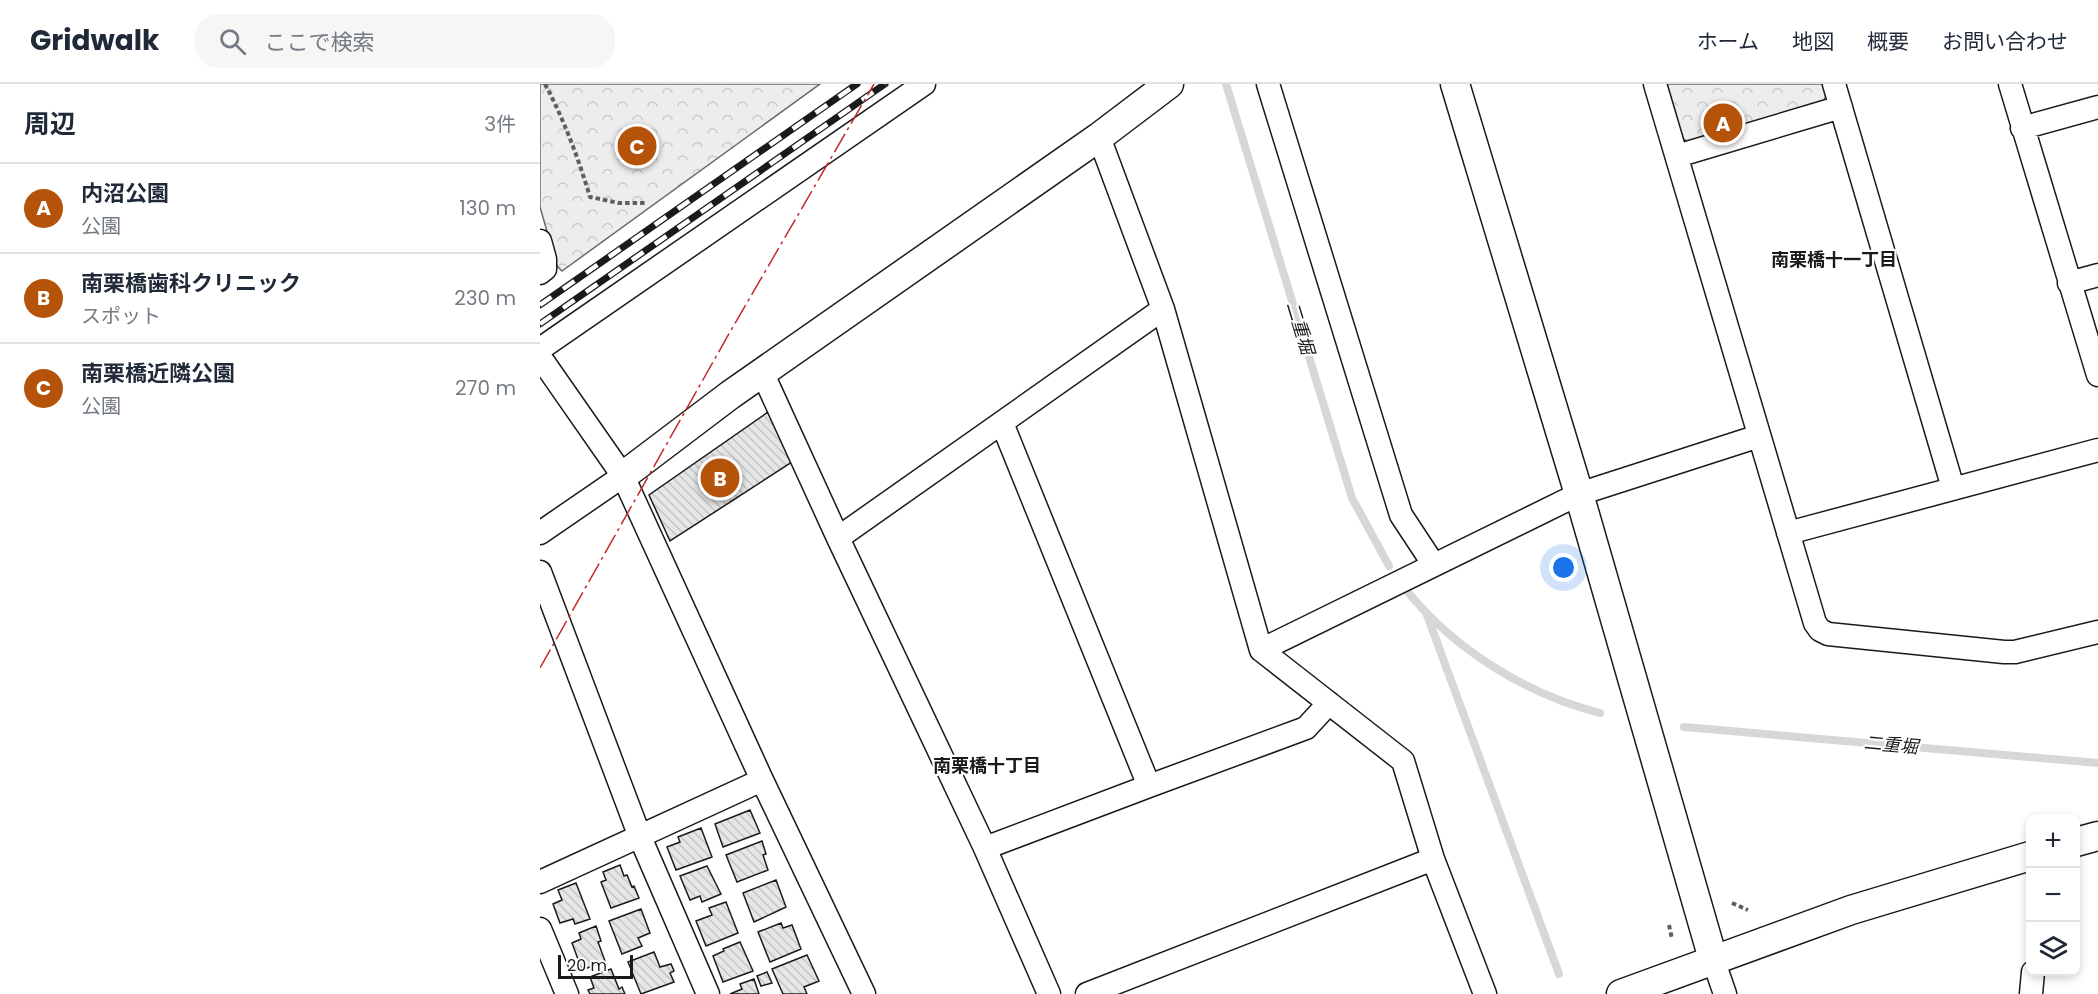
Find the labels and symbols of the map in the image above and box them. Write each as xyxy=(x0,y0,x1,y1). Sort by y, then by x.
pin: A xyxy=(1704,100,1742,146)
pin: C xyxy=(618,124,656,168)
district label: 南栗橋十一丁目 xyxy=(1771,247,1897,272)
water label: 二重堀 xyxy=(1281,298,1321,360)
pin: B xyxy=(700,456,740,500)
your location xyxy=(1549,553,1578,582)
water label: 二重堀 xyxy=(1863,730,1922,760)
district label: 南栗橋十丁目 xyxy=(933,753,1041,778)
scale bar xyxy=(558,952,633,980)

